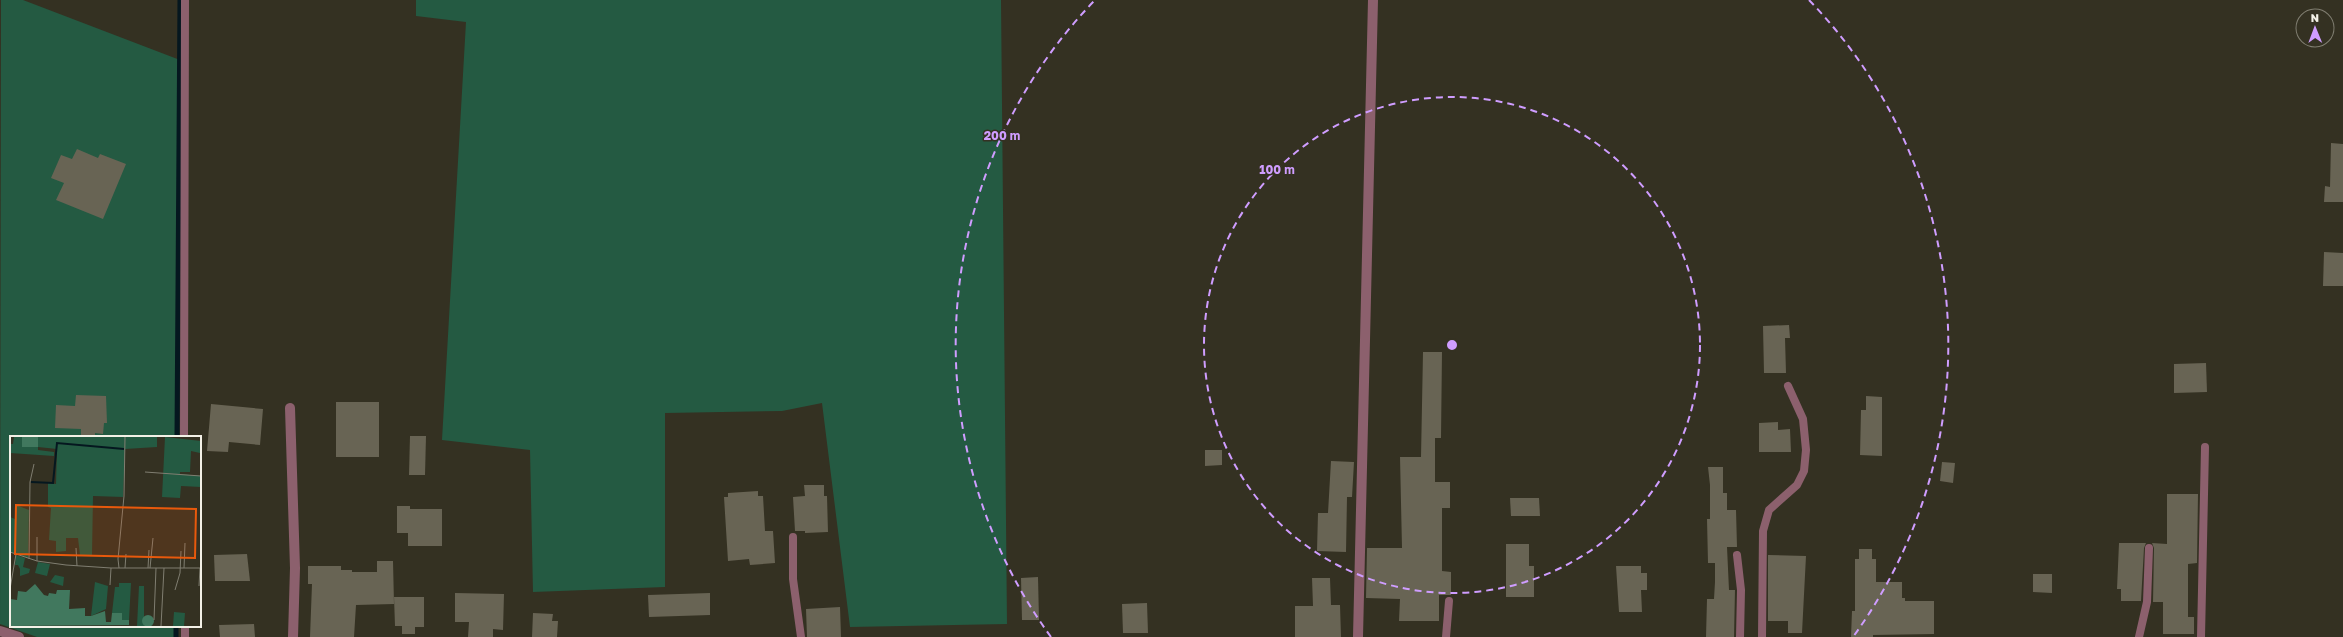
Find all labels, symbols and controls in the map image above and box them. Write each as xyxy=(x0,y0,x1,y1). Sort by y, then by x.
north arrow xyxy=(2295,8,2335,48)
text: N xyxy=(2311,11,2319,24)
text: 200 m xyxy=(984,128,1020,143)
text: 100 m xyxy=(1259,162,1295,177)
centre of rings xyxy=(1445,338,1459,352)
inset map xyxy=(10,436,201,627)

